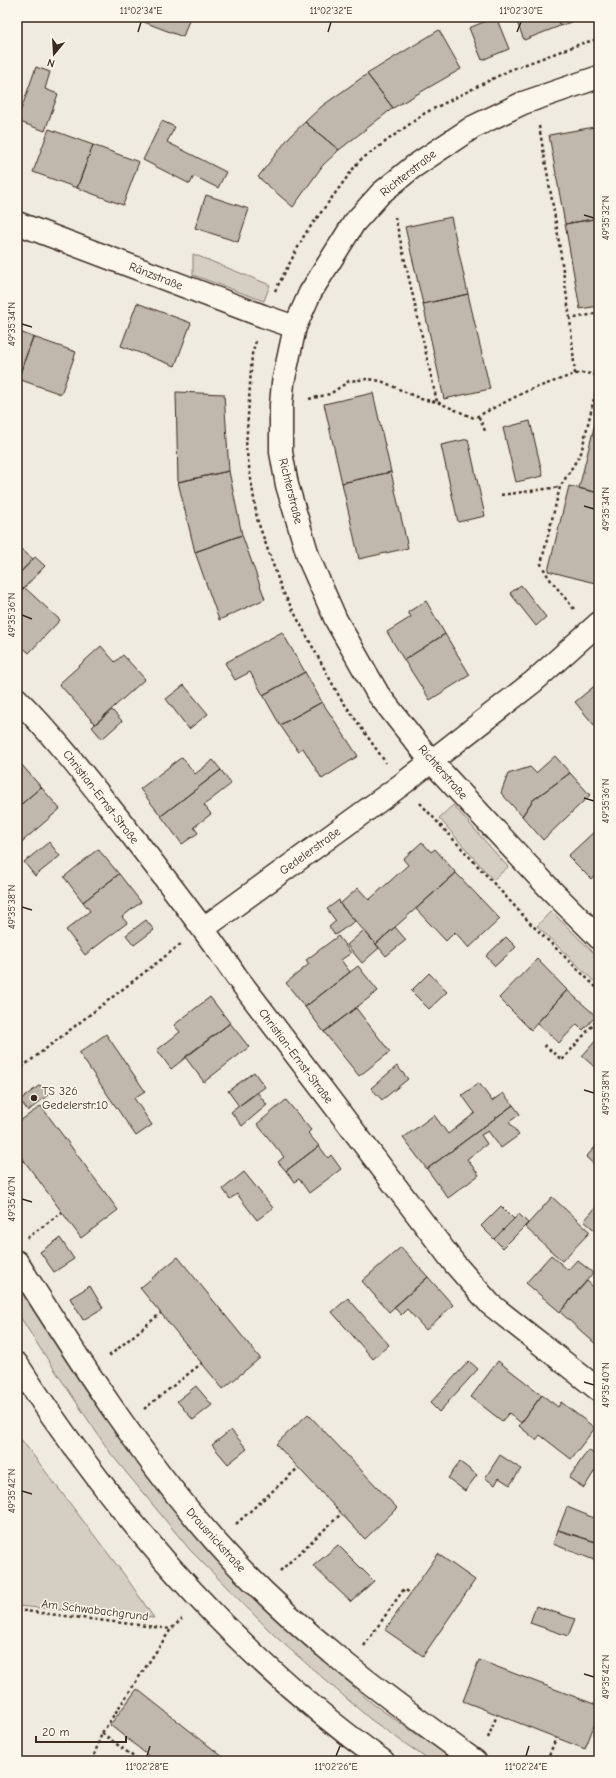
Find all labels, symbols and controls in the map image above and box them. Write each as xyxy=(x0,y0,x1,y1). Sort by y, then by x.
text: 11°02'34"E xyxy=(120,5,162,17)
text: 11°02'32"E xyxy=(310,5,352,17)
text: 11°02'30"E xyxy=(499,5,543,17)
north arrow xyxy=(34,34,74,74)
text: N xyxy=(46,56,56,70)
street label: Richterstraße xyxy=(377,147,439,199)
text: 49°35'32"N xyxy=(600,196,612,240)
street label: Ränzstraße xyxy=(127,259,185,293)
text: 49°35'34"N xyxy=(6,302,18,346)
street label: Richterstraße xyxy=(276,457,306,525)
text: 49°35'34"N xyxy=(600,487,612,531)
text: 49°35'36"N xyxy=(6,593,18,637)
street label: Richterstraße xyxy=(416,742,470,802)
street label: Christian-Ernst-Straße xyxy=(60,747,142,847)
text: 49°35'36"N xyxy=(600,779,612,823)
street label: Gedelerstraße xyxy=(277,824,343,878)
text: 49°35'38"N xyxy=(6,885,18,929)
street label: Christian-Ernst-Straße xyxy=(256,1006,336,1106)
text: 49°35'38"N xyxy=(600,1071,612,1115)
place label: TS 326 Gedelerstr.10 xyxy=(42,1084,108,1112)
marker: TS 326 Gedelerstr.10 xyxy=(29,1093,39,1103)
text: 49°35'40"N xyxy=(6,1176,18,1222)
text: 49°35'40"N xyxy=(600,1362,612,1408)
text: 49°35'42"N xyxy=(6,1469,18,1513)
street label: Drausnickstraße xyxy=(183,1505,249,1575)
street label: Am Schwabachgrund xyxy=(41,1596,149,1624)
text: 49°35'42"N xyxy=(600,1655,612,1699)
scale bar xyxy=(36,1718,126,1744)
text: 20 m xyxy=(42,1725,70,1739)
text: 11°02'28"E xyxy=(126,1761,168,1773)
text: 11°02'26"E xyxy=(314,1761,358,1773)
text: 11°02'24"E xyxy=(505,1761,547,1773)

